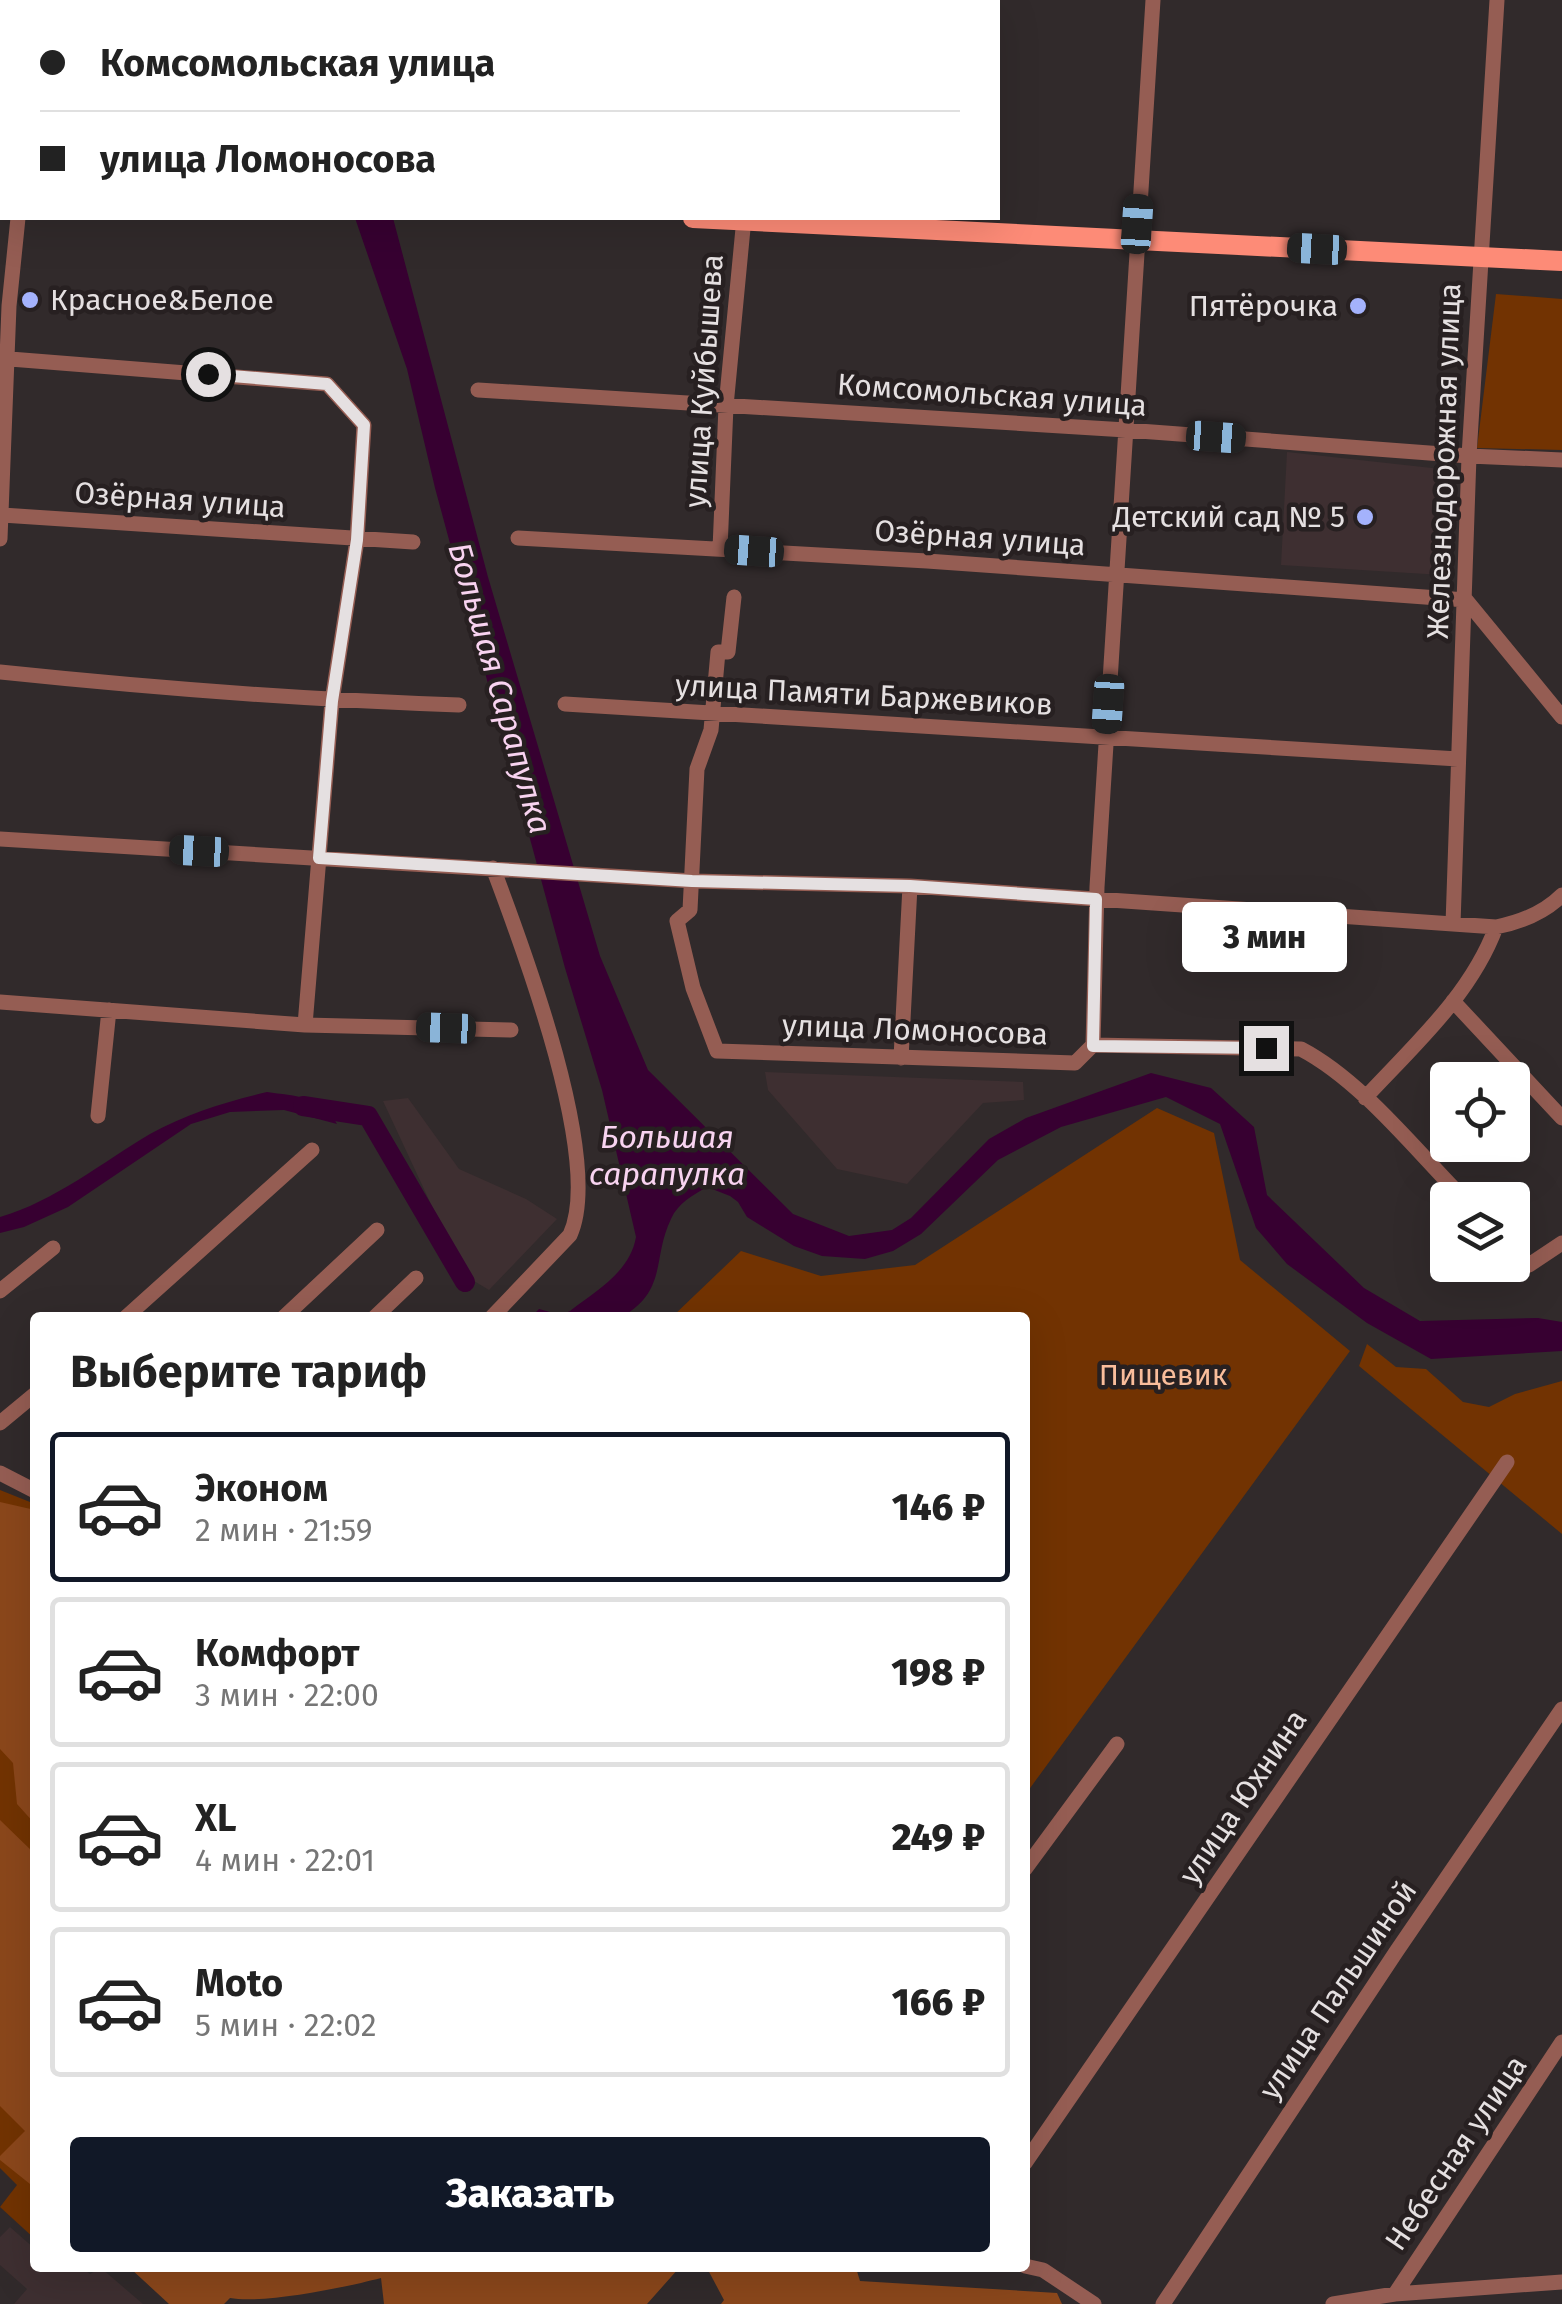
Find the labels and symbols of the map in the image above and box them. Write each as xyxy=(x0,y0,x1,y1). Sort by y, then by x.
car xyxy=(1120,193,1154,255)
car xyxy=(1286,232,1348,266)
street label: улица Куйбышева xyxy=(677,253,731,509)
place label: Красное&Белое xyxy=(50,282,274,318)
street label: Железнодорожная улица xyxy=(1420,282,1468,640)
place label: Пятёрочка xyxy=(1189,288,1338,324)
marker: Красное&Белое xyxy=(19,289,41,311)
marker: Пятёрочка xyxy=(1347,295,1369,317)
route start xyxy=(186,352,231,397)
street label: Комсомольская улица xyxy=(836,366,1148,424)
car xyxy=(1185,420,1247,454)
street label: Озёрная улица xyxy=(73,475,287,525)
place label: Детский сад № 5 xyxy=(1112,499,1345,535)
marker: Детский сад № 5 xyxy=(1354,506,1376,528)
street label: Озёрная улица xyxy=(873,513,1087,563)
car xyxy=(723,534,785,568)
water label: Большая Сарапулка xyxy=(440,538,560,838)
street label: улица Памяти Баржевиков xyxy=(674,667,1054,723)
car xyxy=(1091,673,1125,735)
car xyxy=(168,834,230,868)
callout: 3 мин xyxy=(1184,903,1348,973)
street label: улица Ломоносова xyxy=(781,1007,1049,1053)
car xyxy=(415,1012,477,1044)
route end xyxy=(1244,1026,1289,1071)
water label: Большая сарапулка xyxy=(589,1118,745,1193)
park label: Пищевик xyxy=(1099,1357,1228,1393)
street label: улица Юхнина xyxy=(1171,1703,1315,1891)
street label: улица Пальшиной xyxy=(1251,1874,1425,2106)
street label: Небесная улица xyxy=(1378,2049,1534,2257)

